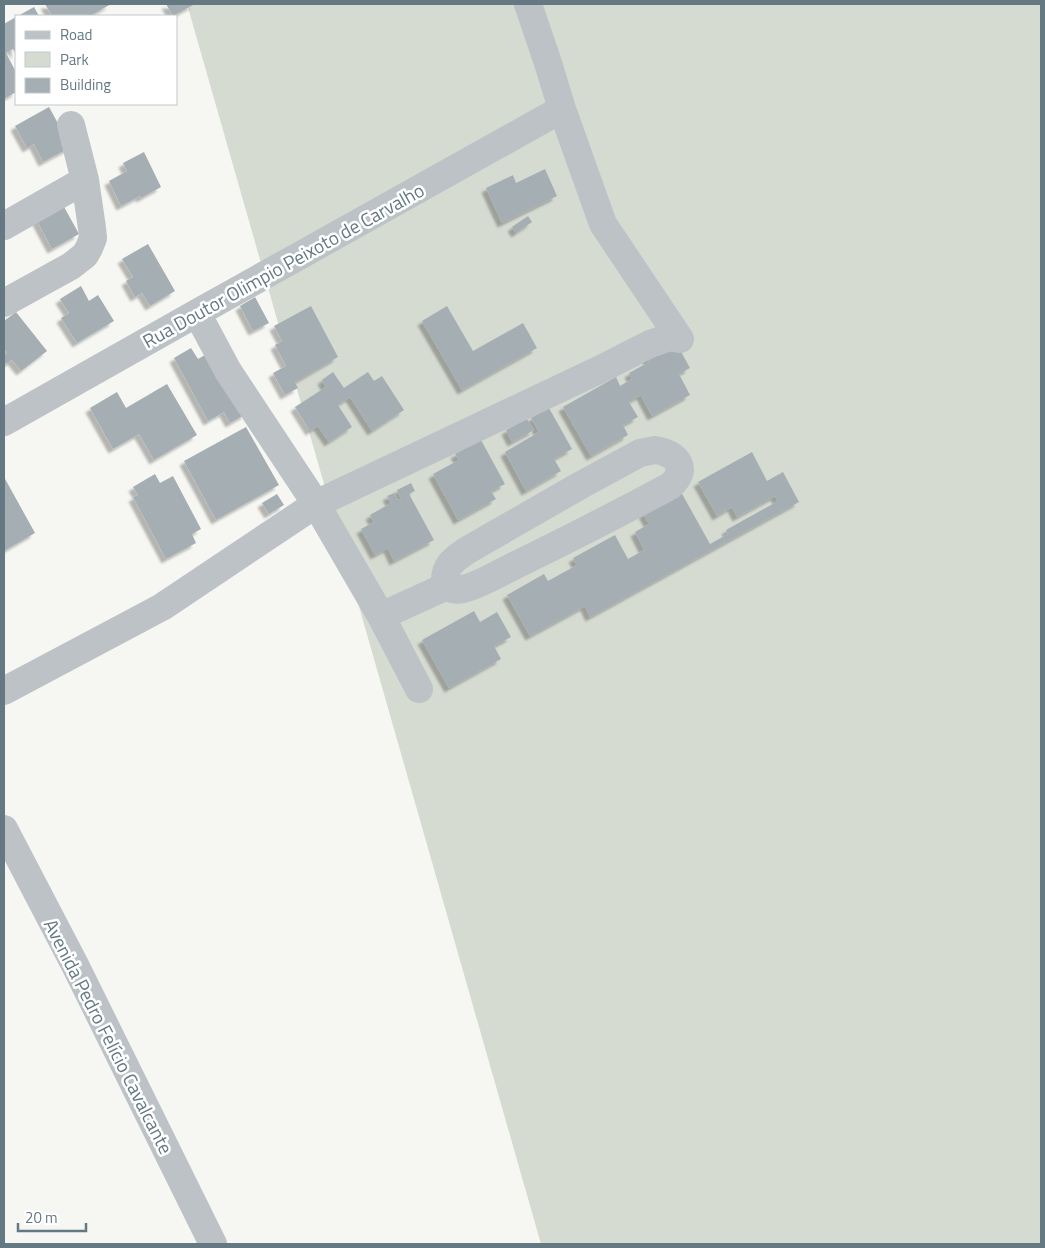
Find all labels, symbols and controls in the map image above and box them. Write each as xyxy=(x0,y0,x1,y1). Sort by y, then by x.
legend xyxy=(15,15,178,105)
text: Road xyxy=(60,23,92,46)
text: Park xyxy=(60,48,89,71)
text: Building xyxy=(60,73,111,96)
street label: Rua Doutor Olimpio Peixoto de Carvalho xyxy=(137,175,429,355)
street label: Avenida Pedro Felício Cavalcante xyxy=(37,913,181,1159)
scale bar xyxy=(18,1200,85,1232)
text: 20 m xyxy=(25,1206,58,1229)

